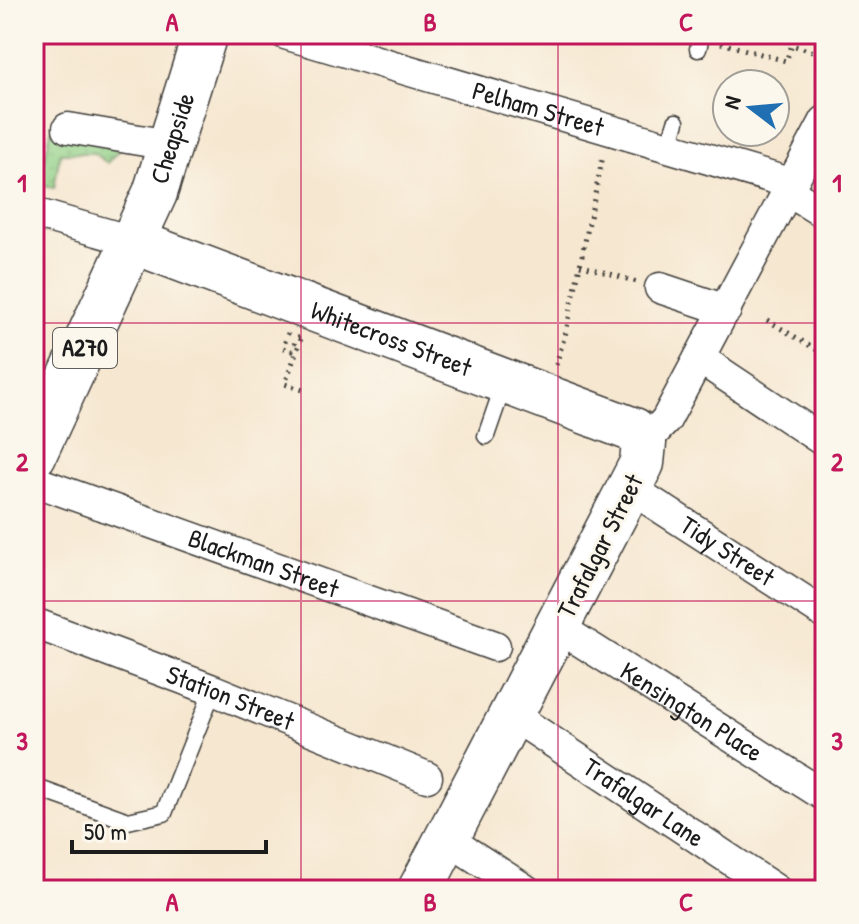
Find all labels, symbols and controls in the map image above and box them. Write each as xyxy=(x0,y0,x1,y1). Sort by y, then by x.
text: A xyxy=(166,4,179,39)
text: B xyxy=(423,4,437,39)
text: C xyxy=(679,4,693,39)
north arrow xyxy=(711,68,791,148)
street label: Pelham Street xyxy=(469,72,609,144)
street label: Cheapside xyxy=(141,88,202,188)
text: N xyxy=(716,92,748,112)
text: 1 xyxy=(17,165,27,200)
text: 1 xyxy=(832,165,842,200)
street label: Whitecross Street xyxy=(306,292,478,385)
road number: A270 xyxy=(53,328,117,368)
text: 2 xyxy=(16,444,29,479)
text: 2 xyxy=(831,444,844,479)
street label: Trafalgar Street xyxy=(548,467,651,624)
street label: Tidy Street xyxy=(674,507,782,594)
street label: Blackman Street xyxy=(184,520,345,606)
street label: Kensington Place xyxy=(614,653,770,769)
street label: Station Street xyxy=(162,656,301,739)
text: 3 xyxy=(16,723,28,758)
text: 3 xyxy=(831,723,843,758)
street label: Trafalgar Lane xyxy=(577,749,711,855)
scale bar xyxy=(72,804,266,854)
text: 50 m xyxy=(84,815,127,847)
text: A xyxy=(166,884,179,919)
text: B xyxy=(423,884,437,919)
text: C xyxy=(679,884,693,919)

